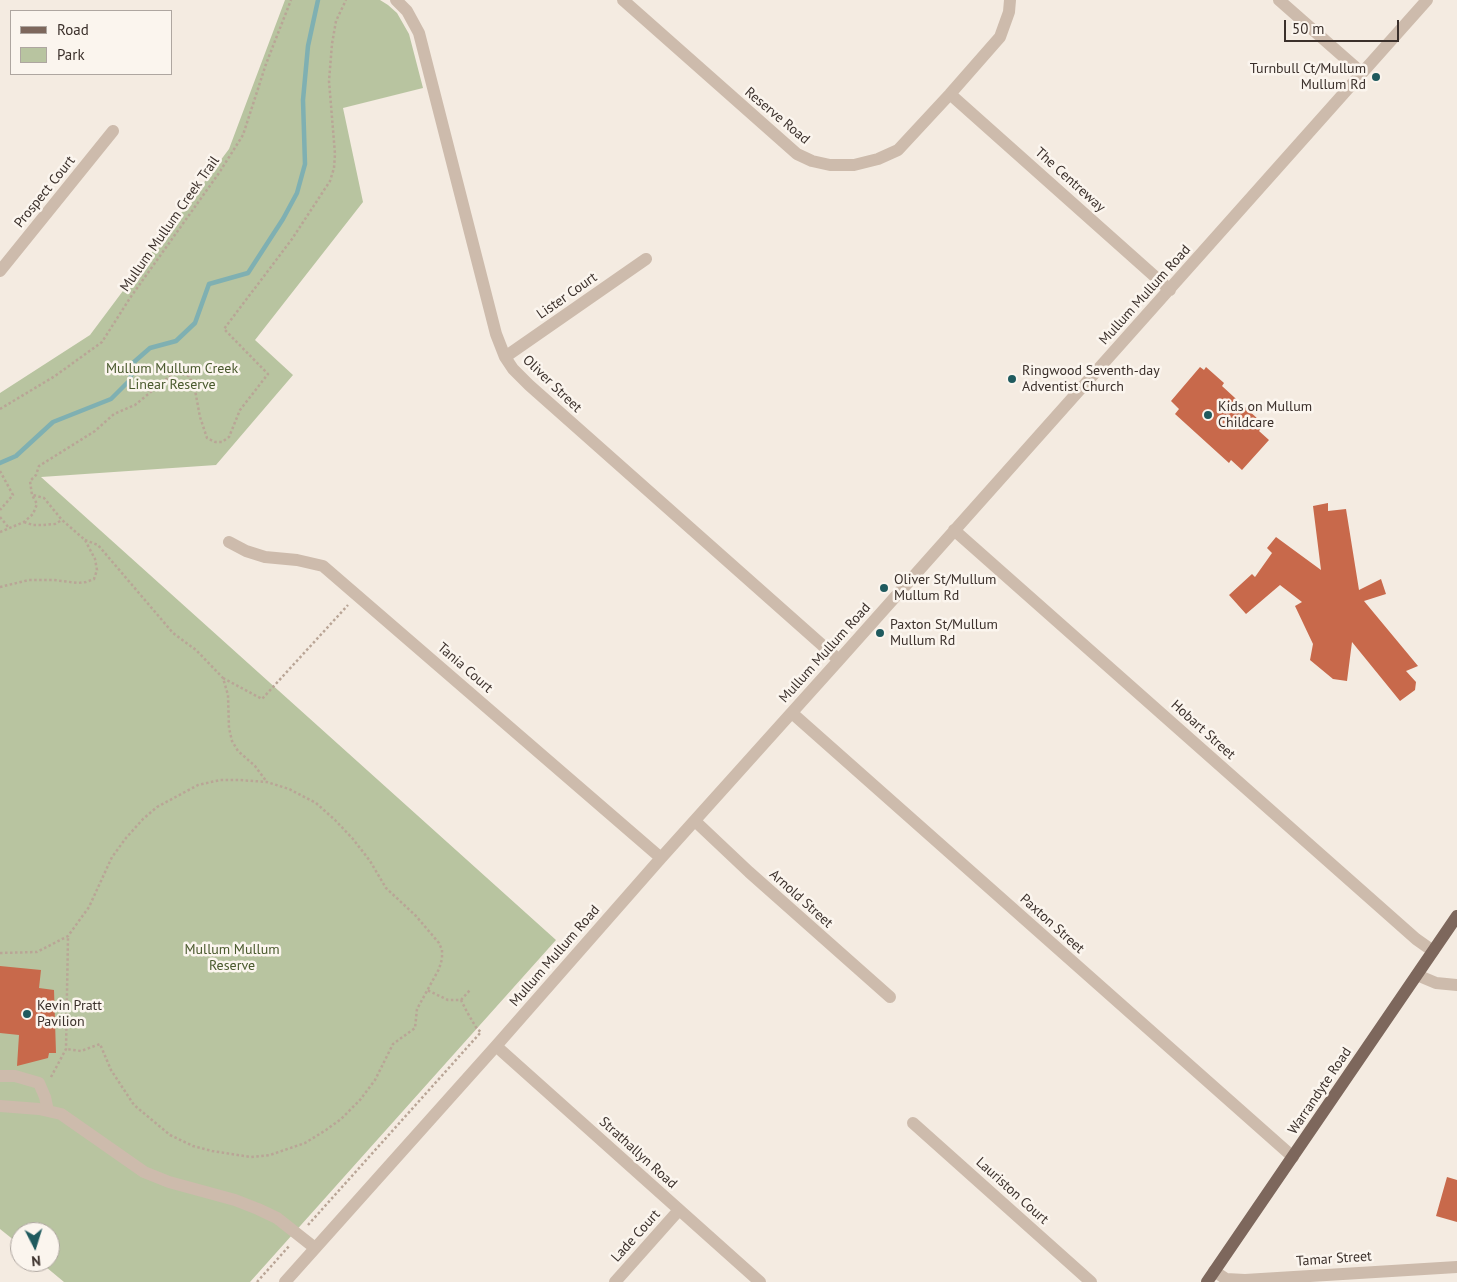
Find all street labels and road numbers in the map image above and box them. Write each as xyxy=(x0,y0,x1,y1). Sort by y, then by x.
street label: Reserve Road xyxy=(741,84,813,148)
street label: The Centreway xyxy=(1031,144,1109,216)
street label: Prospect Court xyxy=(11,153,79,231)
street label: Mullum Mullum Creek Trail xyxy=(117,153,223,295)
street label: Mullum Mullum Road xyxy=(1096,242,1194,348)
street label: Lister Court xyxy=(534,269,600,323)
street label: Oliver Street xyxy=(519,352,585,416)
street label: Mullum Mullum Road xyxy=(776,600,874,706)
street label: Tania Court xyxy=(434,639,496,697)
street label: Hobart Street xyxy=(1167,697,1239,763)
street label: Arnold Street xyxy=(766,866,836,932)
street label: Paxton Street xyxy=(1016,891,1088,957)
street label: Mullum Mullum Road xyxy=(506,902,604,1010)
street label: Warrandyte Road xyxy=(1285,1044,1355,1138)
street label: Strathallyn Road xyxy=(596,1114,680,1192)
street label: Lauriston Court xyxy=(972,1154,1052,1228)
street label: Lade Court xyxy=(608,1206,664,1266)
street label: Tamar Street xyxy=(1296,1248,1372,1270)

